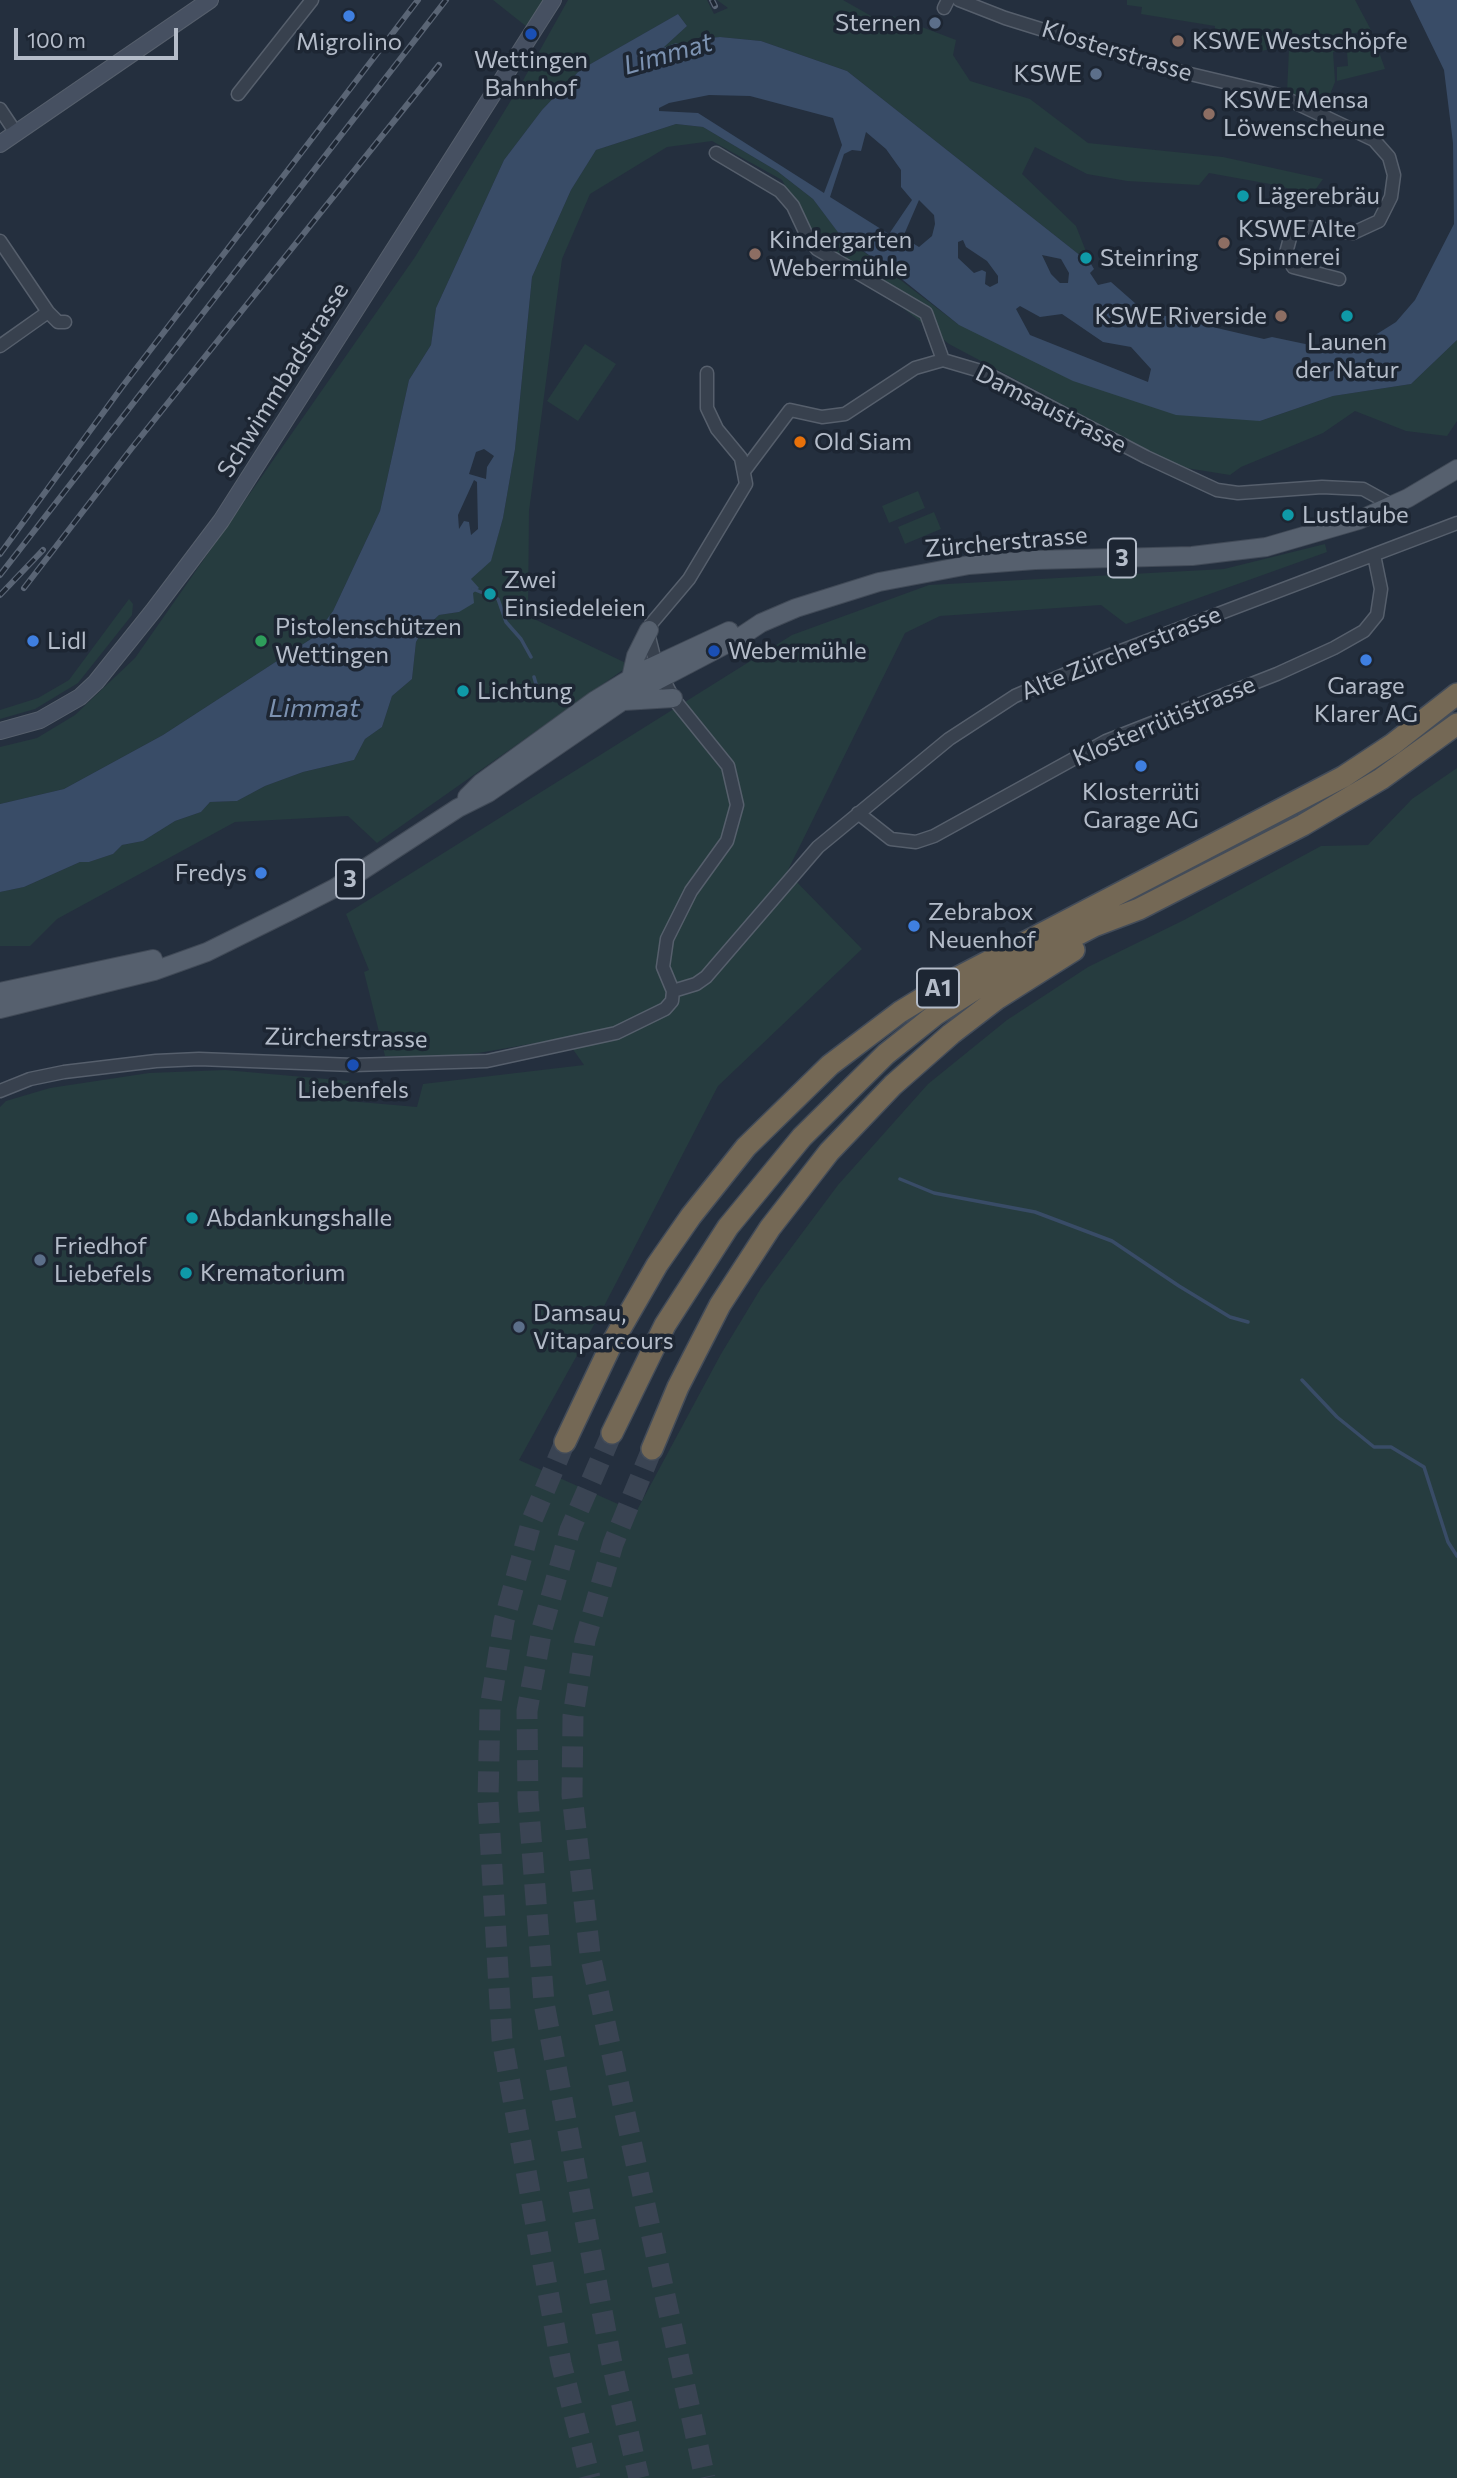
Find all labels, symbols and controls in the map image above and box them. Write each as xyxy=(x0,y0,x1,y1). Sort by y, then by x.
marker: Migrolino xyxy=(341,8,357,24)
place label: Sternen xyxy=(835,9,921,37)
scale bar xyxy=(18,14,182,58)
street label: Klosterstrasse xyxy=(1038,14,1196,88)
marker: Sternen xyxy=(927,15,943,31)
marker: Wettingen Bahnhof xyxy=(523,26,539,42)
water label: Limmat xyxy=(620,26,716,82)
text: 100 m xyxy=(27,27,86,52)
place label: KSWE Westschöpfe xyxy=(1192,27,1408,55)
place label: Migrolino xyxy=(296,28,402,56)
marker: KSWE Westschöpfe xyxy=(1170,33,1186,49)
place label: Wettingen Bahnhof xyxy=(474,46,588,102)
place label: KSWE xyxy=(1014,60,1082,88)
marker: KSWE xyxy=(1088,66,1104,82)
place label: KSWE Mensa Löwenscheune xyxy=(1223,86,1385,142)
marker: KSWE Mensa Löwenscheune xyxy=(1201,106,1217,122)
place label: Lägerebräu xyxy=(1257,182,1380,210)
marker: Lägerebräu xyxy=(1235,188,1251,204)
place label: KSWE Alte Spinnerei xyxy=(1238,215,1356,271)
place label: Kindergarten Webermühle xyxy=(769,226,912,282)
marker: KSWE Alte Spinnerei xyxy=(1216,235,1232,251)
place label: Steinring xyxy=(1100,244,1199,272)
marker: Kindergarten Webermühle xyxy=(747,246,763,262)
marker: Steinring xyxy=(1078,250,1094,266)
street label: Schwimmbadstrasse xyxy=(211,277,355,483)
place label: KSWE Riverside xyxy=(1094,302,1267,330)
marker: KSWE Riverside xyxy=(1273,308,1289,324)
marker: Launen der Natur xyxy=(1339,308,1355,324)
place label: Launen der Natur xyxy=(1295,328,1399,384)
street label: Damsaustrasse xyxy=(971,359,1131,459)
place label: Old Siam xyxy=(814,428,912,456)
marker: Old Siam xyxy=(792,434,808,450)
place label: Lustlaube xyxy=(1302,501,1409,529)
marker: Lustlaube xyxy=(1280,507,1296,523)
street label: Zürcherstrasse xyxy=(923,521,1089,563)
road number: 3 xyxy=(1108,538,1136,578)
place label: Zwei Einsiedeleien xyxy=(504,566,646,622)
marker: Zwei Einsiedeleien xyxy=(482,586,498,602)
street label: Alte Zürcherstrasse xyxy=(1017,600,1225,706)
place label: Pistolenschützen Wettingen xyxy=(275,613,462,669)
place label: Lidl xyxy=(47,627,87,655)
marker: Lidl xyxy=(25,633,41,649)
marker: Pistolenschützen Wettingen xyxy=(253,633,269,649)
place label: Webermühle xyxy=(728,637,867,665)
marker: Webermühle xyxy=(706,643,722,659)
marker: Garage Klarer AG xyxy=(1358,652,1374,668)
street label: Klosterrütistrasse xyxy=(1069,670,1259,772)
place label: Garage Klarer AG xyxy=(1314,672,1418,728)
place label: Lichtung xyxy=(477,677,573,705)
marker: Lichtung xyxy=(455,683,471,699)
water label: Limmat xyxy=(268,692,360,724)
marker: Klosterrüti Garage AG xyxy=(1133,758,1149,774)
place label: Klosterrüti Garage AG xyxy=(1082,778,1200,834)
place label: Fredys xyxy=(175,859,247,887)
road number: 3 xyxy=(336,860,364,898)
marker: Fredys xyxy=(253,865,269,881)
place label: Zebrabox Neuenhof xyxy=(928,898,1036,954)
marker: Zebrabox Neuenhof xyxy=(906,918,922,934)
road number: A1 xyxy=(917,968,959,1007)
street label: Zürcherstrasse xyxy=(264,1022,428,1054)
marker: Liebenfels xyxy=(345,1057,361,1073)
place label: Liebenfels xyxy=(297,1076,409,1104)
place label: Abdankungshalle xyxy=(206,1204,392,1232)
marker: Abdankungshalle xyxy=(184,1210,200,1226)
place label: Friedhof Liebefels xyxy=(54,1232,152,1288)
marker: Friedhof Liebefels xyxy=(32,1252,48,1268)
place label: Krematorium xyxy=(200,1259,346,1287)
marker: Krematorium xyxy=(178,1265,194,1281)
place label: Damsau, Vitaparcours xyxy=(533,1299,674,1355)
marker: Damsau, Vitaparcours xyxy=(511,1319,527,1335)

